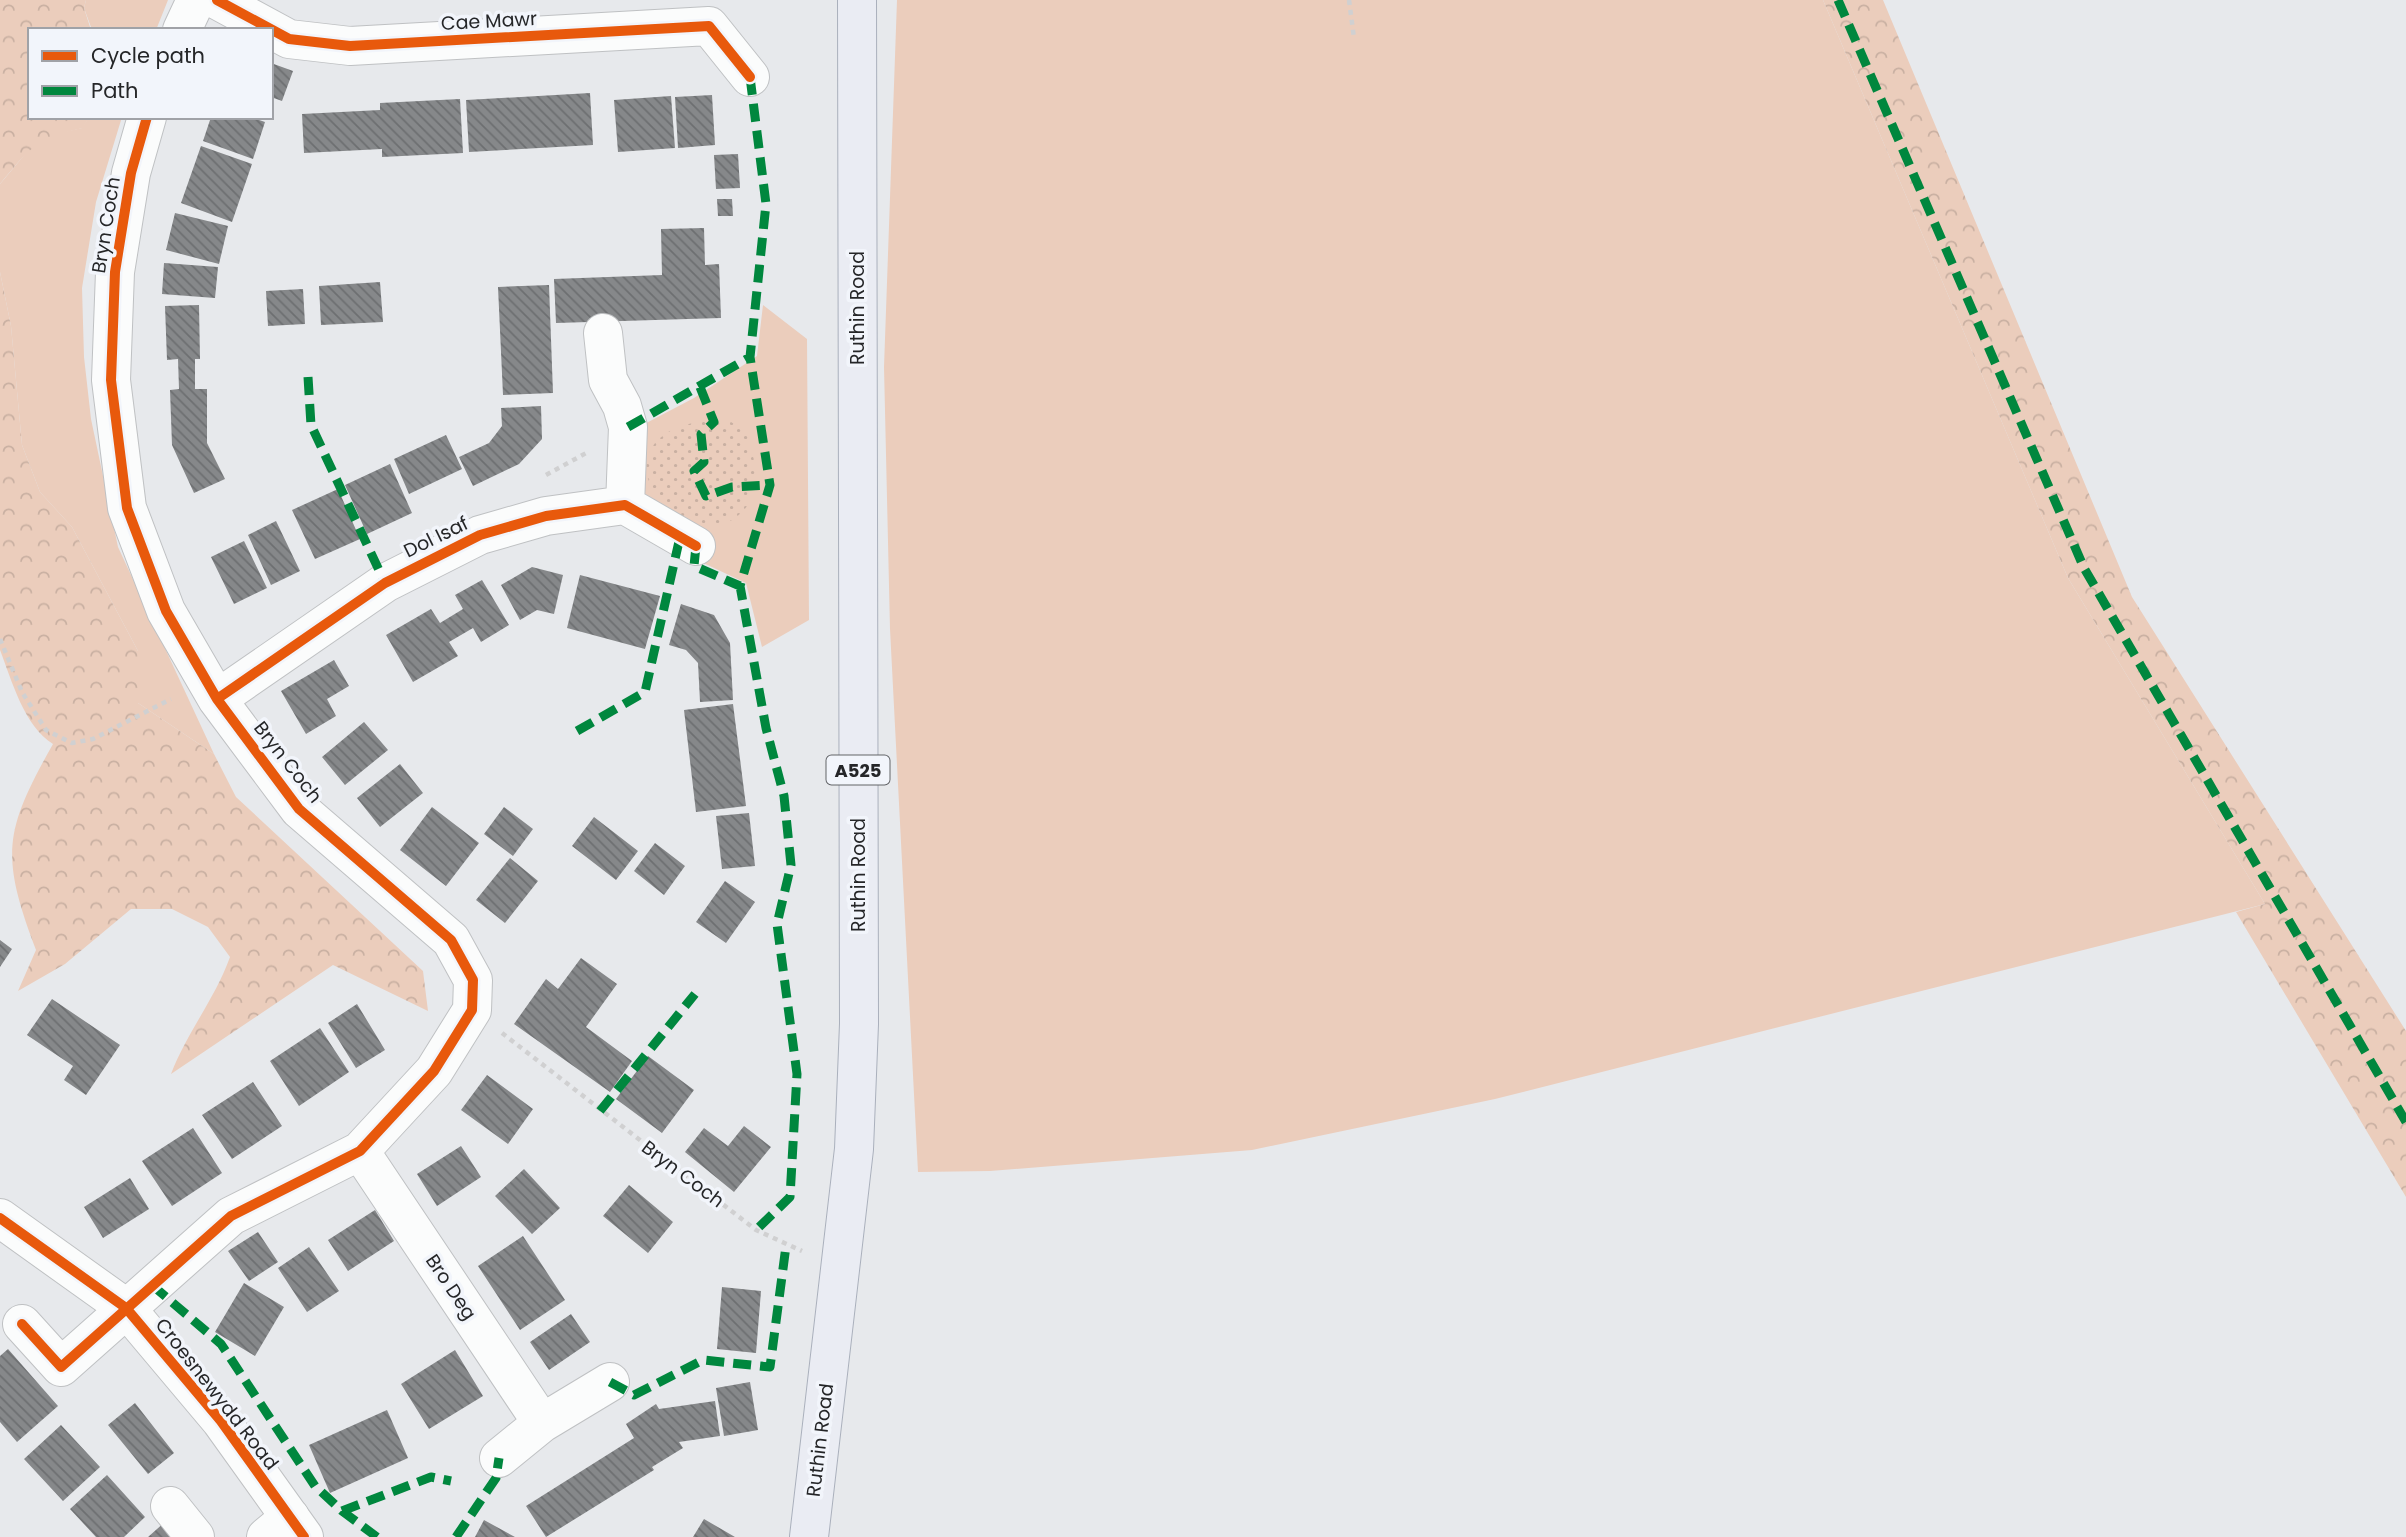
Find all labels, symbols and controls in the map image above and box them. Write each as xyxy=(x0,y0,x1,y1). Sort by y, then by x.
street label: Cae Mawr xyxy=(440,5,538,37)
legend xyxy=(28,28,273,119)
text: Cycle path xyxy=(91,41,205,70)
text: Path xyxy=(91,76,138,105)
street label: Bryn Coch xyxy=(85,175,127,275)
street label: Ruthin Road xyxy=(844,251,871,365)
street label: Dol Isaf xyxy=(399,510,473,564)
street label: Bryn Coch xyxy=(247,715,329,809)
road number: A525 xyxy=(826,756,890,784)
street label: Ruthin Road xyxy=(845,818,872,932)
street label: Bryn Coch xyxy=(636,1134,730,1214)
street label: Bro Deg xyxy=(419,1249,483,1325)
street label: Croesnewydd Road xyxy=(149,1312,285,1476)
street label: Ruthin Road xyxy=(800,1382,840,1498)

